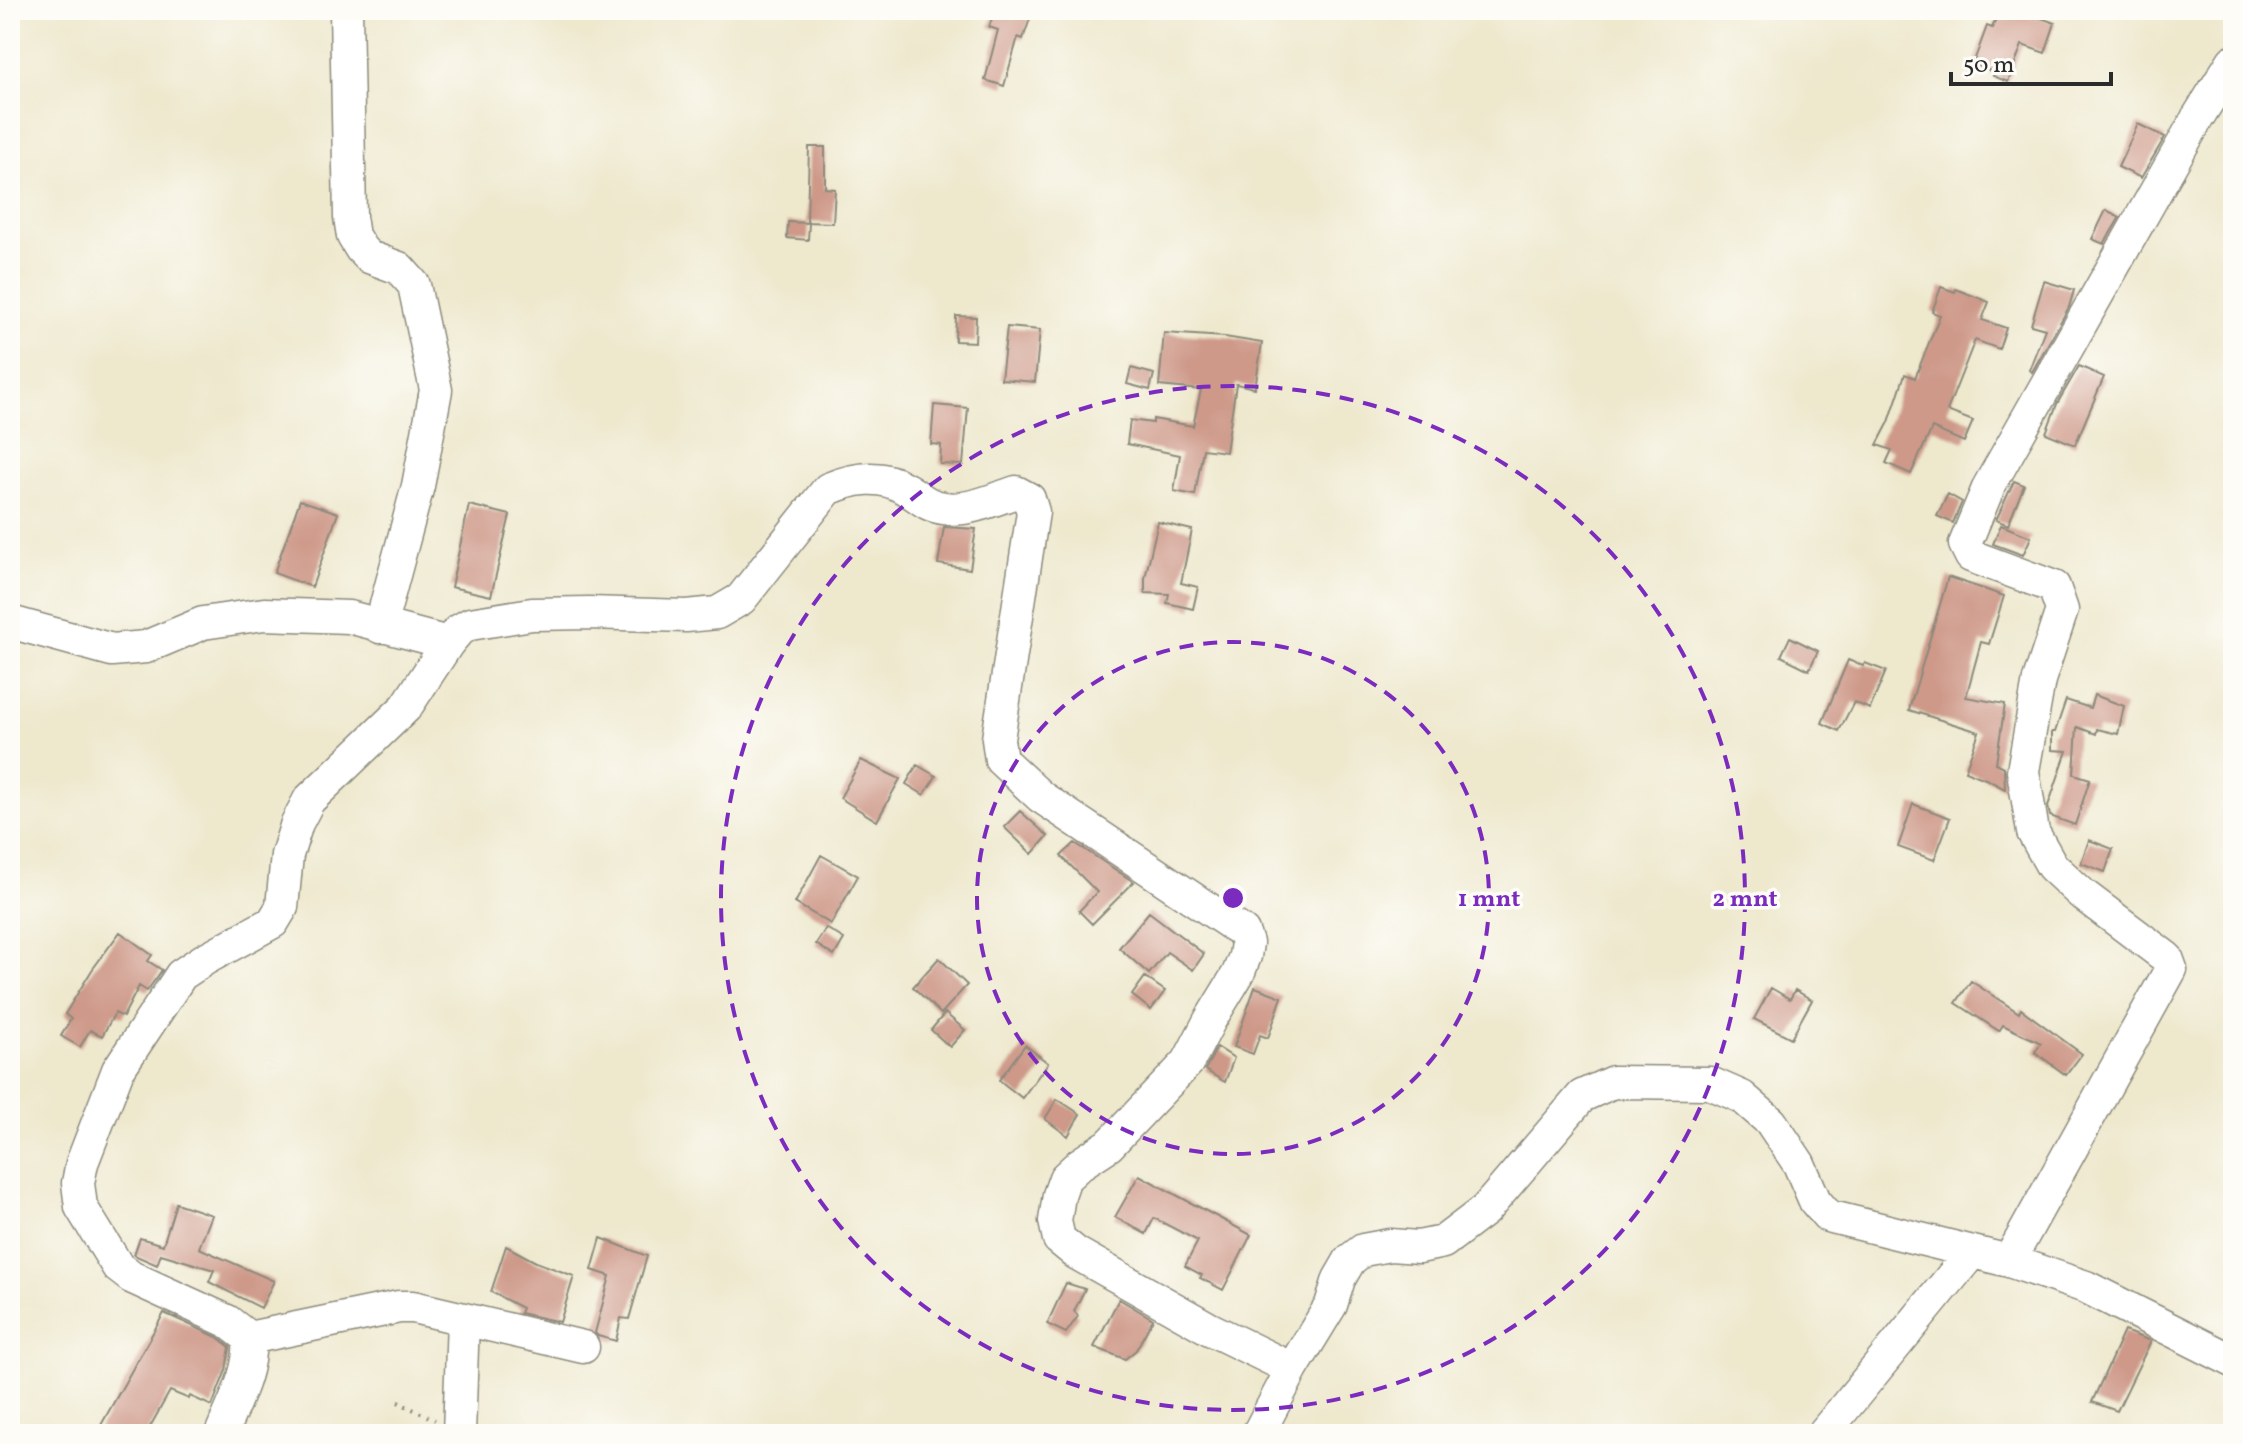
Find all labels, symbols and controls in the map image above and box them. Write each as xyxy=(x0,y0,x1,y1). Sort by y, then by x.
scale bar xyxy=(1951,36,2111,86)
text: 50 m xyxy=(1963,49,2015,83)
text: 1 mnt xyxy=(1458,883,1520,917)
text: 2 mnt xyxy=(1712,883,1778,917)
centre of rings xyxy=(1219,884,1247,912)

